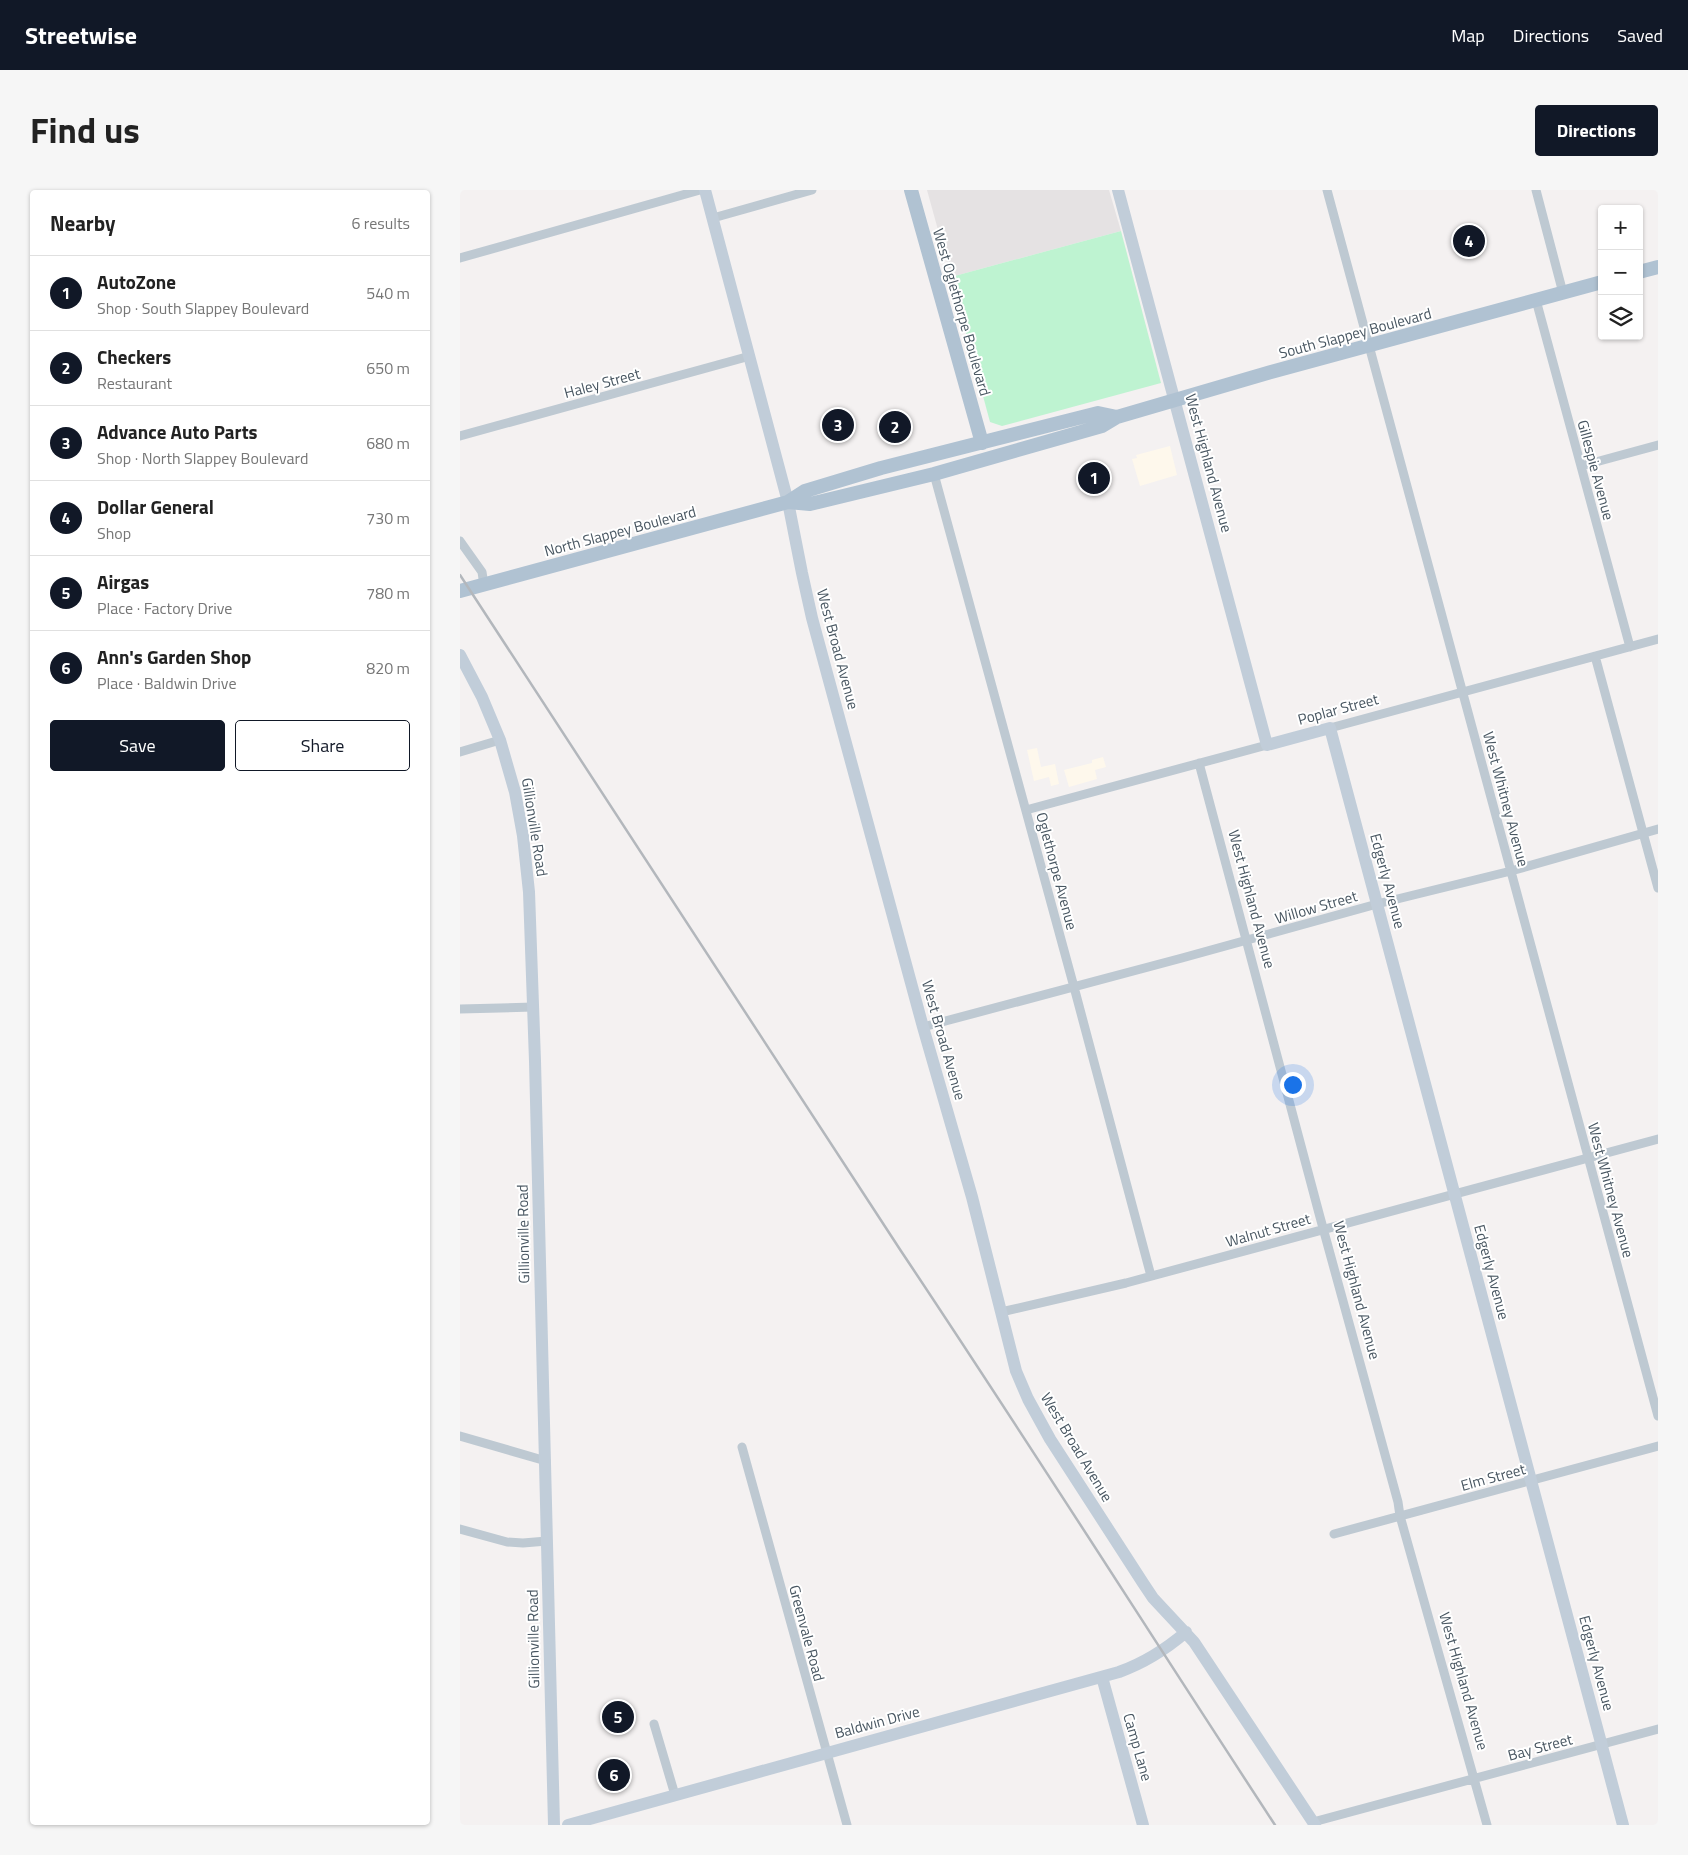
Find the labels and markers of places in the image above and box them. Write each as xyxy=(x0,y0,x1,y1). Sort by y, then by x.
pin: 4 xyxy=(1453,222,1485,260)
pin: 3 xyxy=(822,406,854,444)
pin: 2 xyxy=(879,408,911,446)
pin: 1 xyxy=(1078,459,1110,497)
pin: 5 xyxy=(602,1698,634,1736)
pin: 6 xyxy=(598,1756,630,1794)

